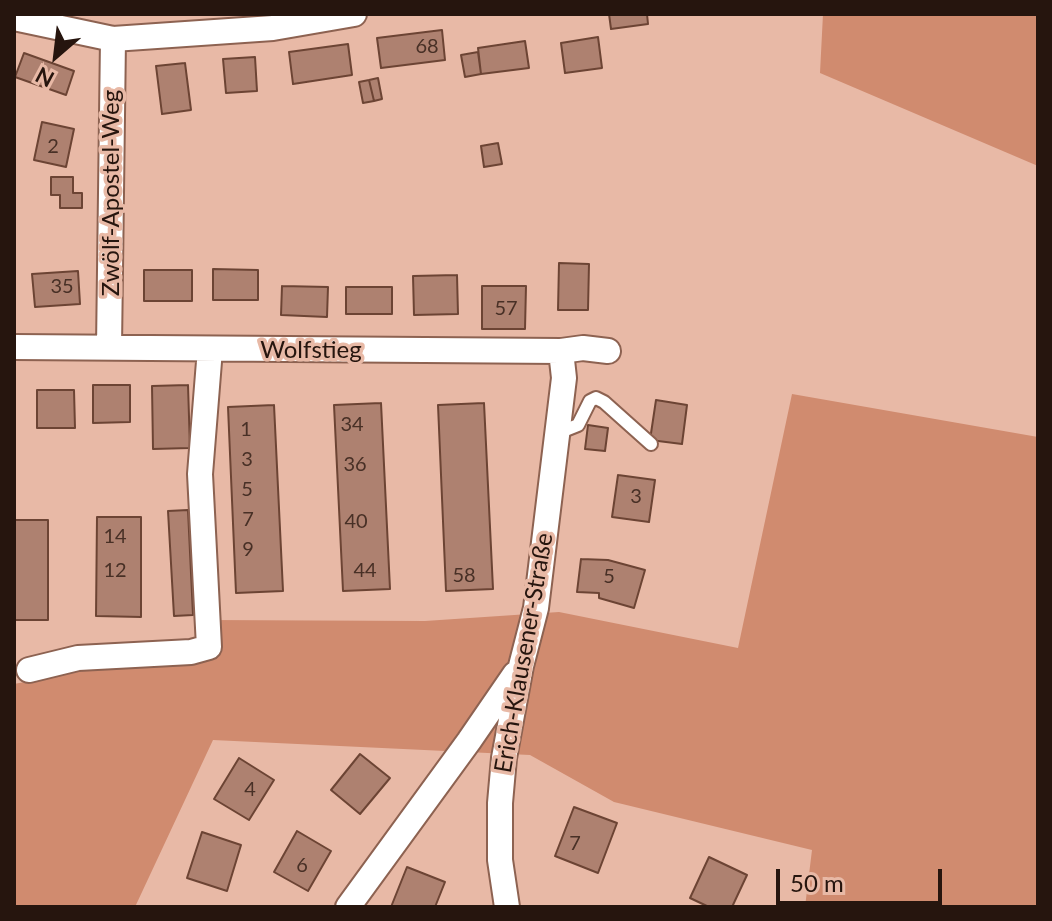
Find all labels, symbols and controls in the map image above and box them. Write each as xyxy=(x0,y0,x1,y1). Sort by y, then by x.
north arrow xyxy=(16,16,96,96)
house number: 68 xyxy=(415,35,439,59)
text: N xyxy=(31,62,58,94)
street label: Zwölf-Apostel-Weg xyxy=(97,90,125,296)
house number: 2 xyxy=(47,135,59,159)
house number: 35 xyxy=(50,275,74,299)
house number: 57 xyxy=(494,297,518,321)
street label: Wolfstieg xyxy=(260,336,362,364)
house number: 34 xyxy=(340,413,364,437)
house number: 1 xyxy=(240,418,252,442)
house number: 3 xyxy=(241,448,253,472)
house number: 36 xyxy=(343,453,367,477)
house number: 5 xyxy=(241,478,253,502)
house number: 3 xyxy=(630,485,642,509)
house number: 7 xyxy=(242,508,254,532)
house number: 40 xyxy=(344,510,368,534)
house number: 14 xyxy=(103,525,127,549)
street label: Erich-Klausener-Straße xyxy=(489,531,559,775)
house number: 9 xyxy=(242,538,254,562)
house number: 12 xyxy=(103,559,127,583)
house number: 44 xyxy=(353,559,377,583)
house number: 58 xyxy=(452,564,476,588)
house number: 5 xyxy=(603,565,615,589)
house number: 4 xyxy=(244,778,256,802)
house number: 7 xyxy=(569,832,581,856)
scale bar xyxy=(780,853,946,903)
house number: 6 xyxy=(296,854,308,878)
text: 50 m xyxy=(790,868,844,897)

